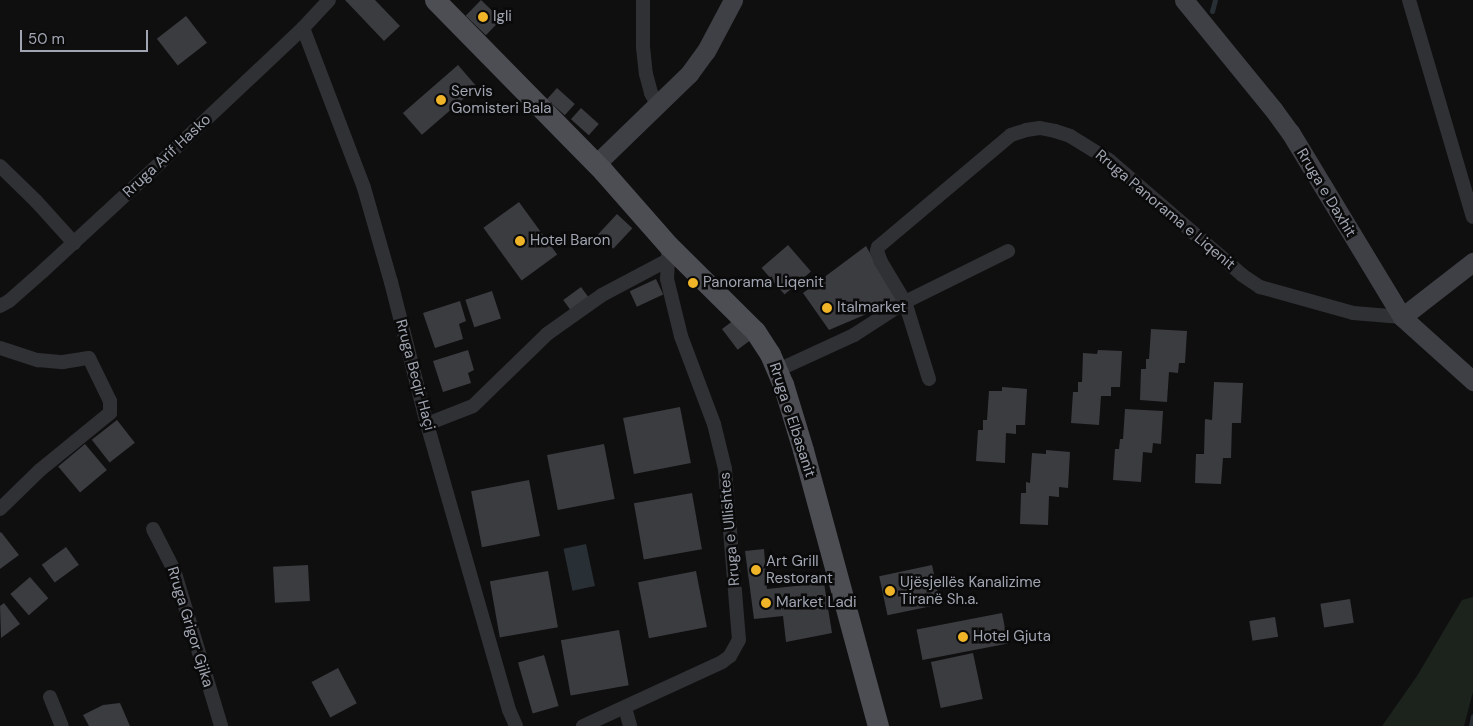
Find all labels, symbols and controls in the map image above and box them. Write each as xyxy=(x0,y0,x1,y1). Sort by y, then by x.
place label: Igli xyxy=(493,8,512,26)
marker: Igli xyxy=(477,11,489,23)
scale bar xyxy=(22,20,150,52)
text: 50 m xyxy=(28,29,65,49)
place label: Servis Gomisteri Bala xyxy=(451,82,551,117)
marker: Servis Gomisteri Bala xyxy=(435,94,447,106)
street label: Rruga Arif Hasko xyxy=(119,111,215,201)
street label: Rruga e Daxhit xyxy=(1293,145,1359,241)
street label: Rruga Panorama e Liqenit xyxy=(1091,146,1239,274)
place label: Hotel Baron xyxy=(530,232,610,250)
marker: Hotel Baron xyxy=(514,235,526,247)
place label: Panorama Liqenit xyxy=(703,274,824,292)
marker: Panorama Liqenit xyxy=(687,277,699,289)
place label: Italmarket xyxy=(837,299,906,317)
marker: Italmarket xyxy=(821,302,833,314)
street label: Rruga Beqir Haçi xyxy=(392,317,438,433)
street label: Rruga e Elbasanit xyxy=(765,361,819,479)
street label: Rruga e Ullishtes xyxy=(716,471,744,587)
place label: Art Grill Restorant xyxy=(766,552,833,587)
marker: Art Grill Restorant xyxy=(750,564,762,576)
street label: Rruga Grigor Gjika xyxy=(163,565,217,689)
place label: Ujësjellës Kanalizime Tiranë Sh.a. xyxy=(900,573,1041,608)
marker: Ujësjellës Kanalizime Tiranë Sh.a. xyxy=(884,585,896,597)
place label: Market Ladi xyxy=(776,594,857,612)
marker: Market Ladi xyxy=(760,597,772,609)
place label: Hotel Gjuta xyxy=(973,628,1051,646)
marker: Hotel Gjuta xyxy=(957,631,969,643)

